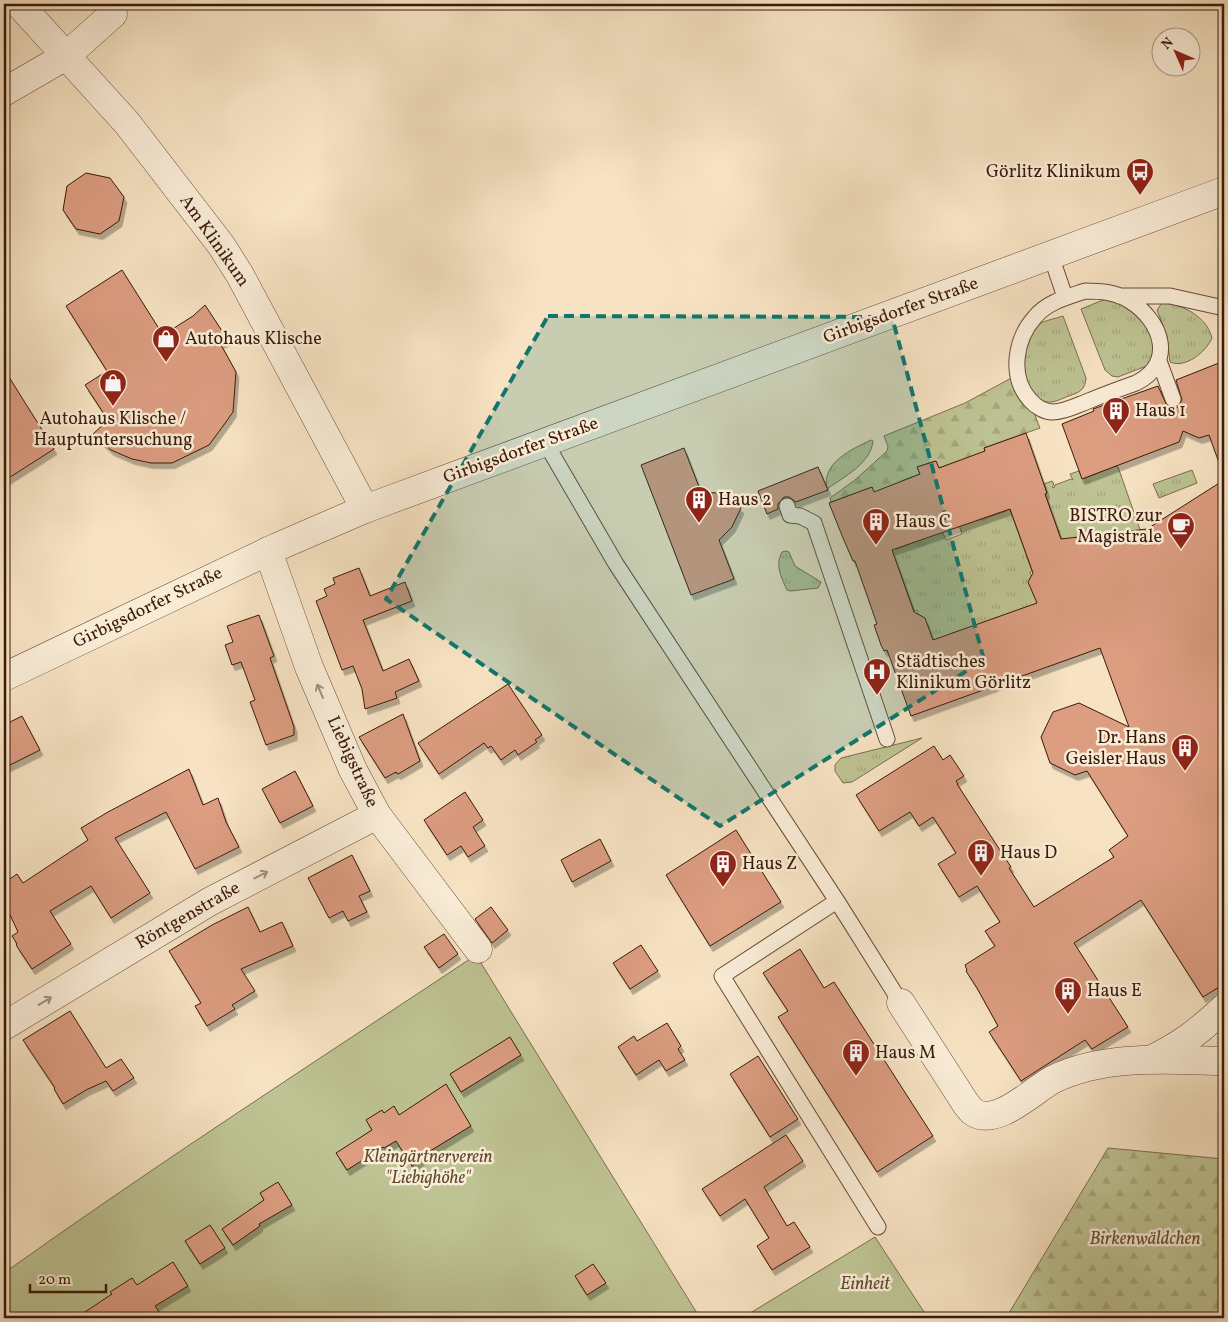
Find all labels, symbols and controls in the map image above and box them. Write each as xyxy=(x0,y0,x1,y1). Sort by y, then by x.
north arrow xyxy=(1150,28,1200,78)
text: N xyxy=(1158,34,1178,54)
bus stop icon: Görlitz Klinikum xyxy=(1125,157,1155,196)
place label: Görlitz Klinikum xyxy=(986,160,1121,185)
street label: Am Klinikum xyxy=(173,190,255,292)
street label: Girbigsdorfer Straße xyxy=(820,271,982,351)
shop icon: Autohaus Klische xyxy=(151,324,181,363)
place label: Autohaus Klische xyxy=(185,327,322,352)
shop icon: Autohaus Klische / Hauptuntersuchung xyxy=(98,368,128,407)
building icon: Haus 1 xyxy=(1101,396,1131,435)
place label: Haus 1 xyxy=(1135,399,1186,424)
place label: Autohaus Klische / Hauptuntersuchung xyxy=(34,407,192,453)
street label: Girbigsdorfer Straße xyxy=(440,411,602,491)
building icon: Haus 2 xyxy=(684,485,714,524)
place label: Haus 2 xyxy=(718,488,772,513)
place label: BISTRO zur Magistrale xyxy=(1069,504,1162,550)
building icon: Haus C xyxy=(861,507,891,546)
place label: Haus C xyxy=(895,510,951,535)
cafe icon: BISTRO zur Magistrale xyxy=(1166,511,1196,550)
street label: Girbigsdorfer Straße xyxy=(69,561,227,655)
place label: Städtisches Klinikum Görlitz xyxy=(896,650,1031,696)
hospital icon: Städtisches Klinikum Görlitz xyxy=(862,657,892,696)
one-way arrow xyxy=(314,684,323,699)
street label: Liebigstraße xyxy=(320,712,384,812)
place label: Dr. Hans Geisler Haus xyxy=(1066,726,1166,772)
building icon: Dr. Hans Geisler Haus xyxy=(1170,733,1200,772)
building icon: Haus D xyxy=(966,838,996,877)
place label: Haus D xyxy=(1000,841,1057,866)
building icon: Haus Z xyxy=(708,849,738,888)
place label: Haus Z xyxy=(742,852,797,877)
one-way arrow xyxy=(254,870,269,880)
street label: Röntgenstraße xyxy=(131,876,245,956)
building icon: Haus E xyxy=(1053,976,1083,1015)
place label: Haus E xyxy=(1087,979,1142,1004)
one-way arrow xyxy=(38,995,52,1005)
building icon: Haus M xyxy=(841,1038,871,1077)
place label: Haus M xyxy=(875,1041,936,1066)
park label: Kleingärtnerverein "Liebighöhe" xyxy=(363,1145,493,1191)
park label: Birkenwäldchen xyxy=(1089,1227,1201,1252)
scale bar xyxy=(30,1262,106,1294)
text: 20 m xyxy=(38,1270,71,1291)
park label: Einheit xyxy=(840,1272,891,1297)

